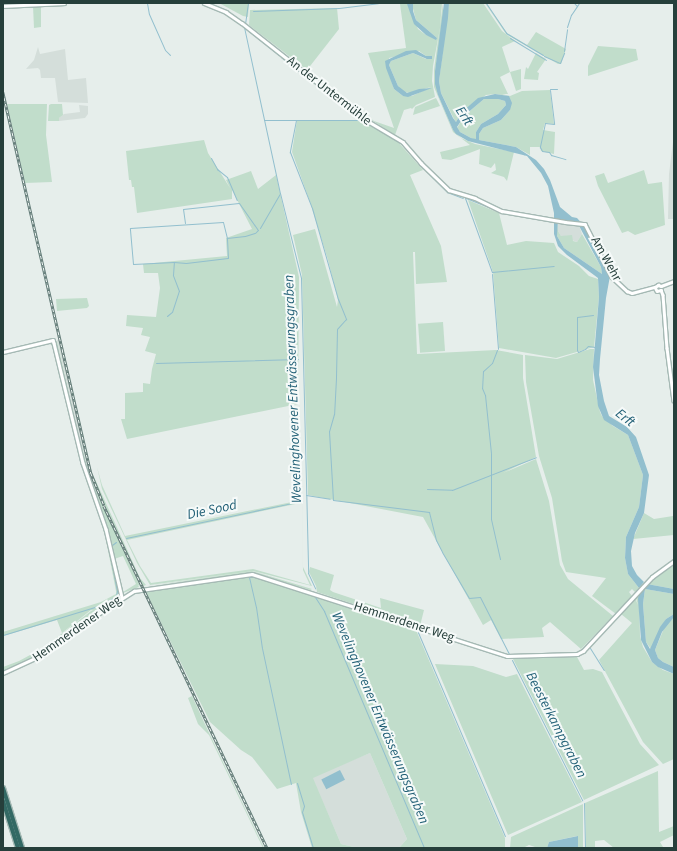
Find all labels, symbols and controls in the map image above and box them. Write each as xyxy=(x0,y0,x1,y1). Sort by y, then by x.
street label: An der Untermühle xyxy=(284,53,374,129)
water label: Erft xyxy=(452,103,476,129)
street label: Am Wehr xyxy=(587,234,625,284)
water label: Wevelinghovener Entwässerungsgraben xyxy=(281,275,305,503)
water label: Erft xyxy=(612,405,638,431)
water label: Die Sood xyxy=(186,497,238,523)
street label: Hemmerdener Weg xyxy=(30,593,124,665)
street label: Hemmerdener Weg xyxy=(352,598,456,646)
water label: Wevelinghovener Entwässerungsgraben xyxy=(328,610,432,826)
water label: Beesterkampgraben xyxy=(522,669,590,781)

